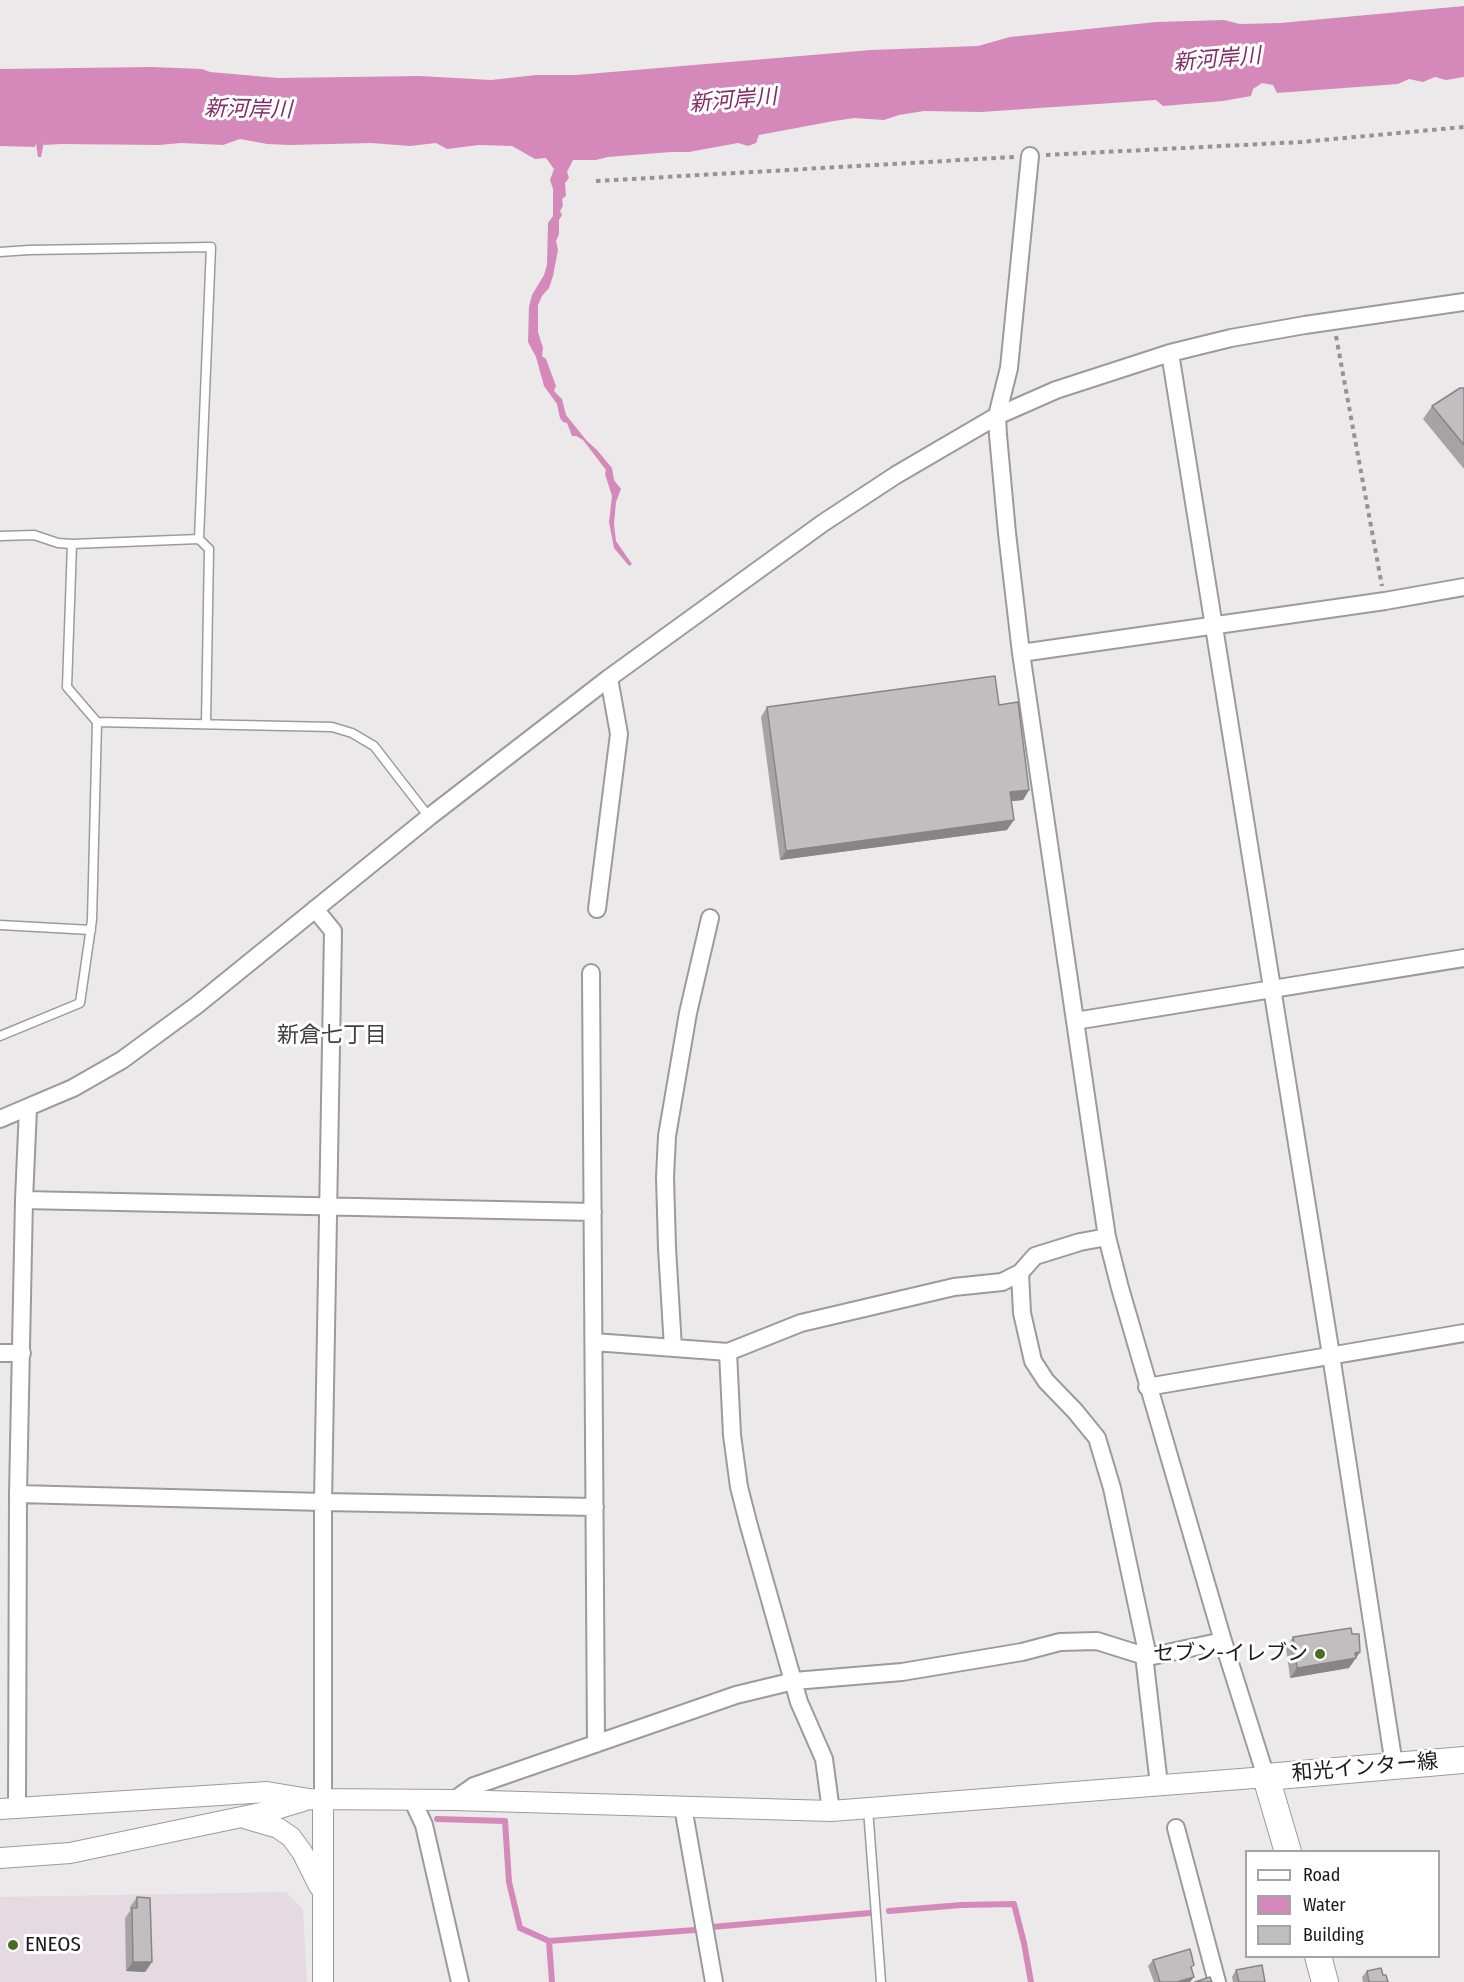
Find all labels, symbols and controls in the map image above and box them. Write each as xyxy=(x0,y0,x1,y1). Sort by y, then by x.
water label: 新河岸川 xyxy=(1172,43,1262,77)
water label: 新河岸川 xyxy=(688,84,778,118)
water label: 新河岸川 xyxy=(204,96,292,124)
district label: 新倉七丁目 xyxy=(277,1023,387,1049)
place label: セブン-イレブン xyxy=(1153,1641,1308,1667)
marker: セブン-イレブン xyxy=(1313,1647,1327,1661)
street label: 和光インター線 xyxy=(1291,1749,1439,1787)
legend xyxy=(1245,1850,1440,1958)
text: Road xyxy=(1303,1864,1340,1886)
text: Water xyxy=(1303,1894,1346,1916)
text: Building xyxy=(1303,1924,1364,1946)
place label: ENEOS xyxy=(25,1932,81,1958)
marker: ENEOS xyxy=(6,1938,20,1952)

